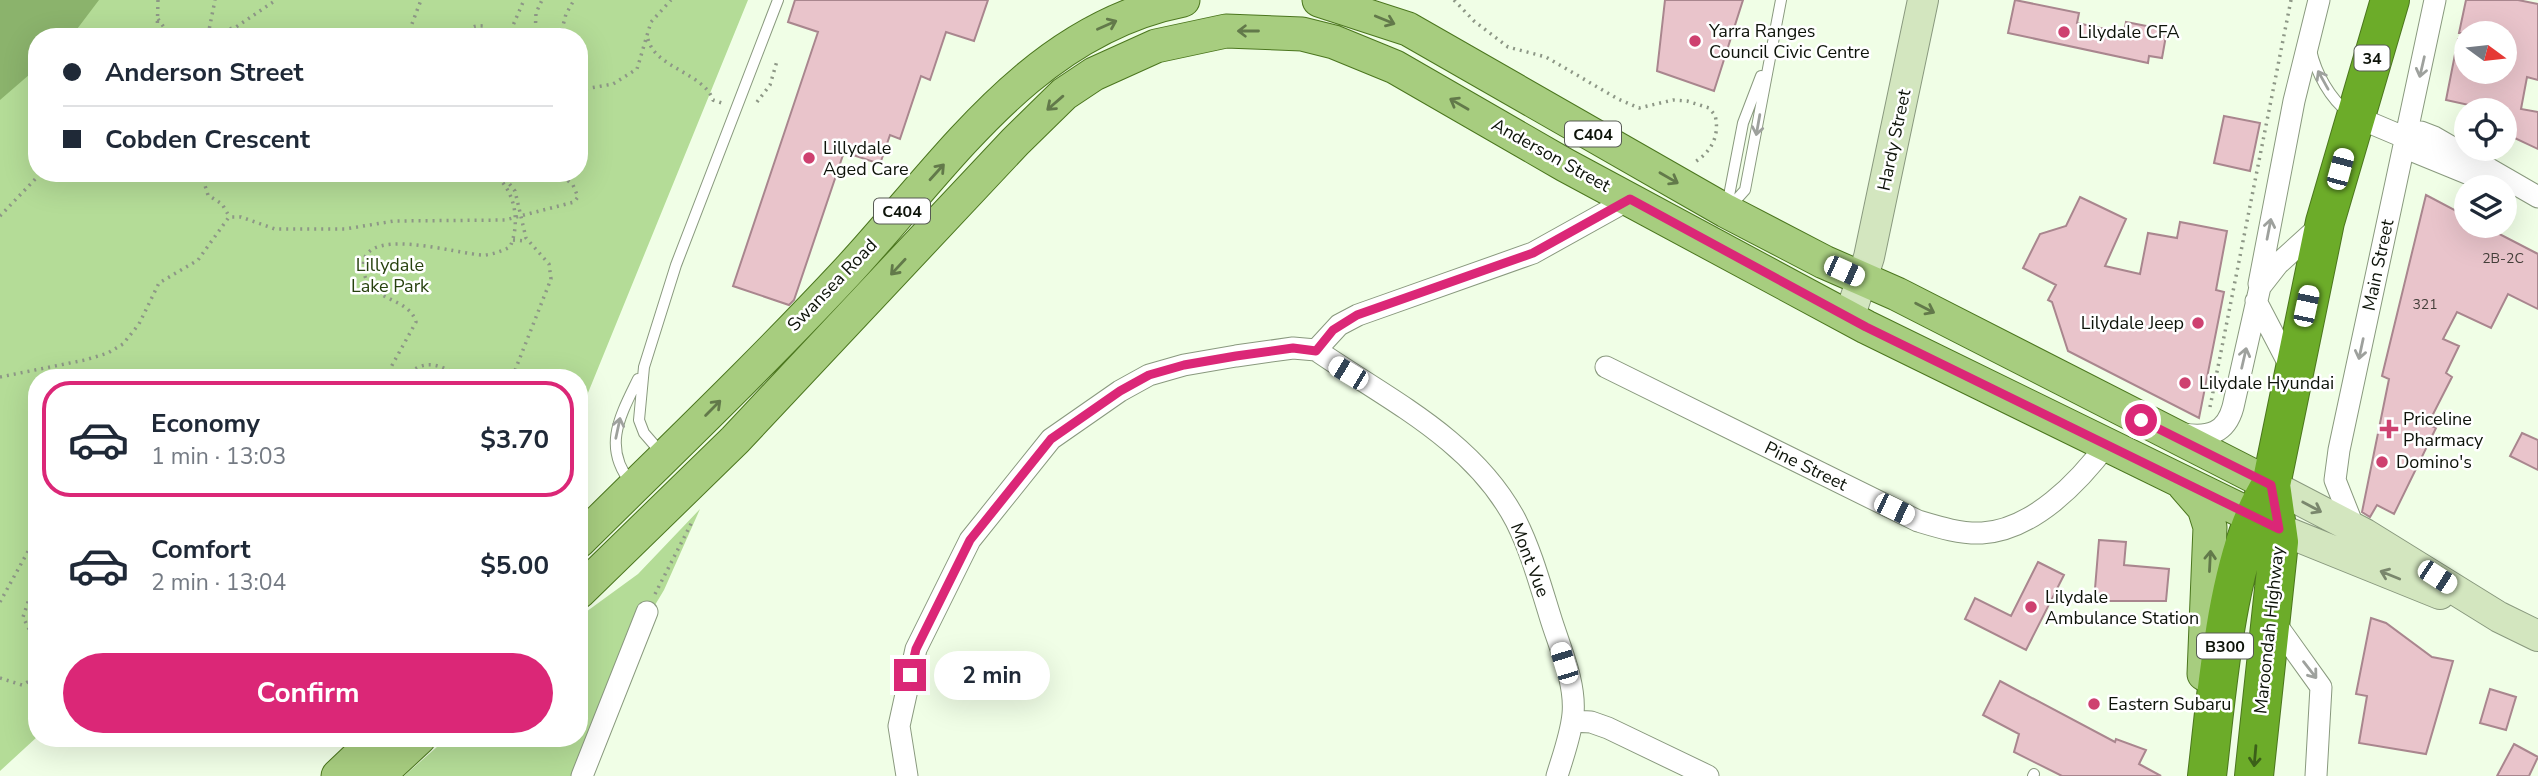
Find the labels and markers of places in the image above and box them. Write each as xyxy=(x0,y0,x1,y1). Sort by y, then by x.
place label: Yarra Ranges Council Civic Centre xyxy=(1708,19,1869,64)
place label: Lilydale CFA xyxy=(2078,20,2180,44)
marker: Lilydale CFA xyxy=(2056,24,2072,40)
marker: Yarra Ranges Council Civic Centre xyxy=(1687,33,1703,49)
place label: Lillydale Aged Care xyxy=(823,136,909,181)
marker: Lillydale Aged Care xyxy=(801,150,817,166)
place label: Lilydale Jeep xyxy=(2081,311,2184,335)
marker: Lilydale Jeep xyxy=(2190,315,2206,331)
place label: Lilydale Hyundai xyxy=(2199,371,2334,395)
marker: Lilydale Hyundai xyxy=(2177,375,2193,391)
place label: Priceline Pharmacy xyxy=(2403,407,2484,452)
marker: Priceline Pharmacy xyxy=(2381,421,2397,437)
place label: Domino's xyxy=(2396,450,2472,474)
marker: Domino's xyxy=(2374,454,2390,470)
place label: Lilydale Ambulance Station xyxy=(2045,585,2199,630)
marker: Lilydale Ambulance Station xyxy=(2023,599,2039,615)
place label: Eastern Subaru xyxy=(2108,692,2231,716)
marker: Eastern Subaru xyxy=(2086,696,2102,712)

